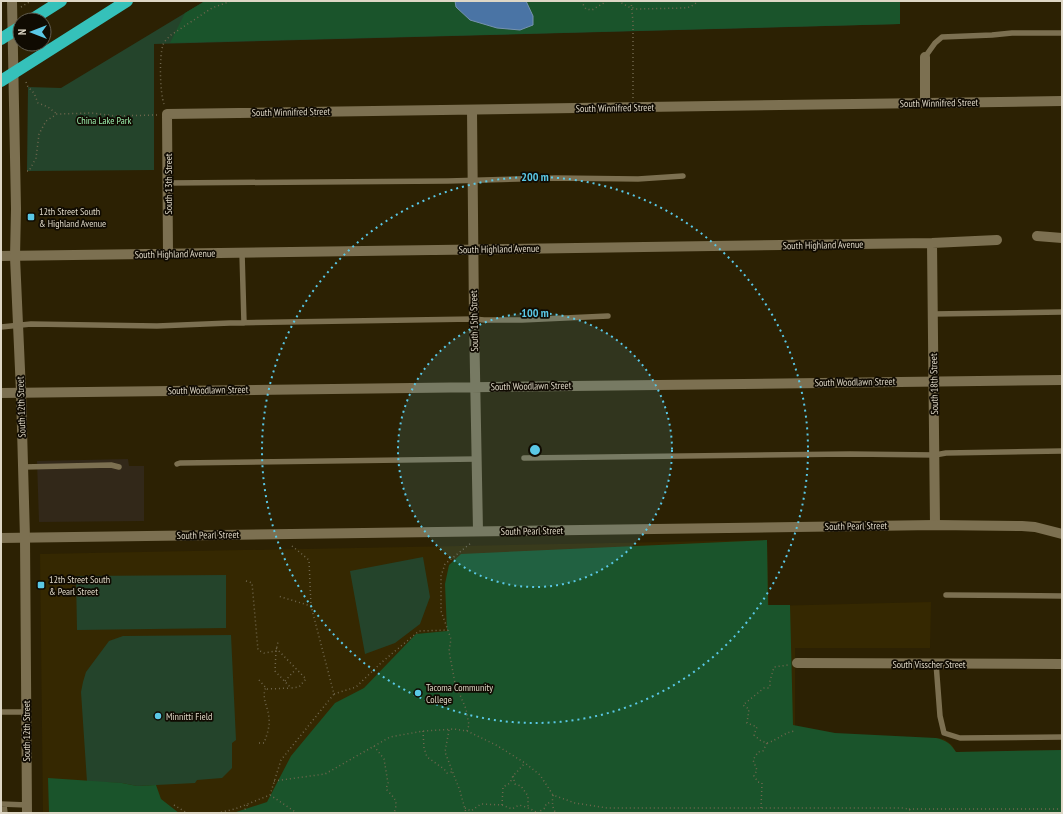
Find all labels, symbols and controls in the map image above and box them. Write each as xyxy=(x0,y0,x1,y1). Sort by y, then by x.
north arrow xyxy=(12,12,52,52)
text: N xyxy=(15,29,29,35)
street label: South Winnifred Street xyxy=(900,96,979,110)
street label: South Winnifred Street xyxy=(576,101,655,115)
street label: South Winnifred Street xyxy=(252,105,331,119)
park label: China Lake Park xyxy=(77,114,131,127)
street label: South 13th Street xyxy=(162,153,175,215)
text: 200 m xyxy=(521,169,549,184)
place label: 12th Street South & Highland Avenue xyxy=(39,205,106,230)
marker: 12th Street South & Highland Avenue xyxy=(26,212,36,222)
street label: South Highland Avenue xyxy=(783,238,863,252)
street label: South Highland Avenue xyxy=(459,242,539,256)
street label: South Highland Avenue xyxy=(135,247,215,261)
street label: South 15th Street xyxy=(467,290,481,352)
text: 100 m xyxy=(521,305,549,320)
street label: South 18th Street xyxy=(927,353,941,415)
street label: South Woodlawn Street xyxy=(814,375,896,389)
street label: South 12th Street xyxy=(13,376,29,438)
street label: South Woodlawn Street xyxy=(490,379,572,393)
street label: South Woodlawn Street xyxy=(167,383,249,397)
centre of rings xyxy=(528,443,542,457)
street label: South Pearl Street xyxy=(825,519,888,533)
street label: South Pearl Street xyxy=(501,524,564,538)
street label: South Pearl Street xyxy=(177,528,240,542)
place label: 12th Street South & Pearl Street xyxy=(49,573,110,598)
marker: 12th Street South & Pearl Street xyxy=(36,580,46,590)
street label: South Visscher Street xyxy=(892,658,966,671)
place label: Tacoma Community College xyxy=(426,681,493,706)
marker: Tacoma Community College xyxy=(413,688,423,698)
street label: South 12th Street xyxy=(20,700,33,762)
place label: Minnitti Field xyxy=(166,710,212,723)
marker: Minnitti Field xyxy=(153,711,163,721)

